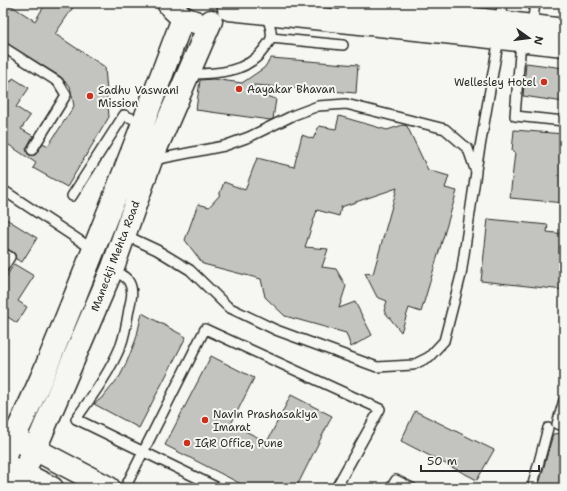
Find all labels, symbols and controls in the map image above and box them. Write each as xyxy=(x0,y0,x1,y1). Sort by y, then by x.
north arrow xyxy=(509,18,549,58)
text: N xyxy=(530,34,547,47)
place label: Wellesley Hotel xyxy=(454,75,537,90)
marker: Wellesley Hotel xyxy=(539,77,549,87)
place label: Aayakar Bhavan xyxy=(247,82,335,97)
place label: Sadhu Vaswani Mission xyxy=(98,83,179,111)
marker: Aayakar Bhavan xyxy=(234,84,244,94)
marker: Sadhu Vaswani Mission xyxy=(85,91,95,101)
street label: Maneckji Mehta Road xyxy=(87,199,144,314)
place label: Navin Prashasakiya Imarat xyxy=(213,407,318,435)
marker: Navin Prashasakiya Imarat xyxy=(200,415,210,425)
place label: IGR Office, Pune xyxy=(195,436,283,451)
marker: IGR Office, Pune xyxy=(182,438,192,448)
scale bar xyxy=(421,447,539,473)
text: 50 m xyxy=(427,453,457,469)

